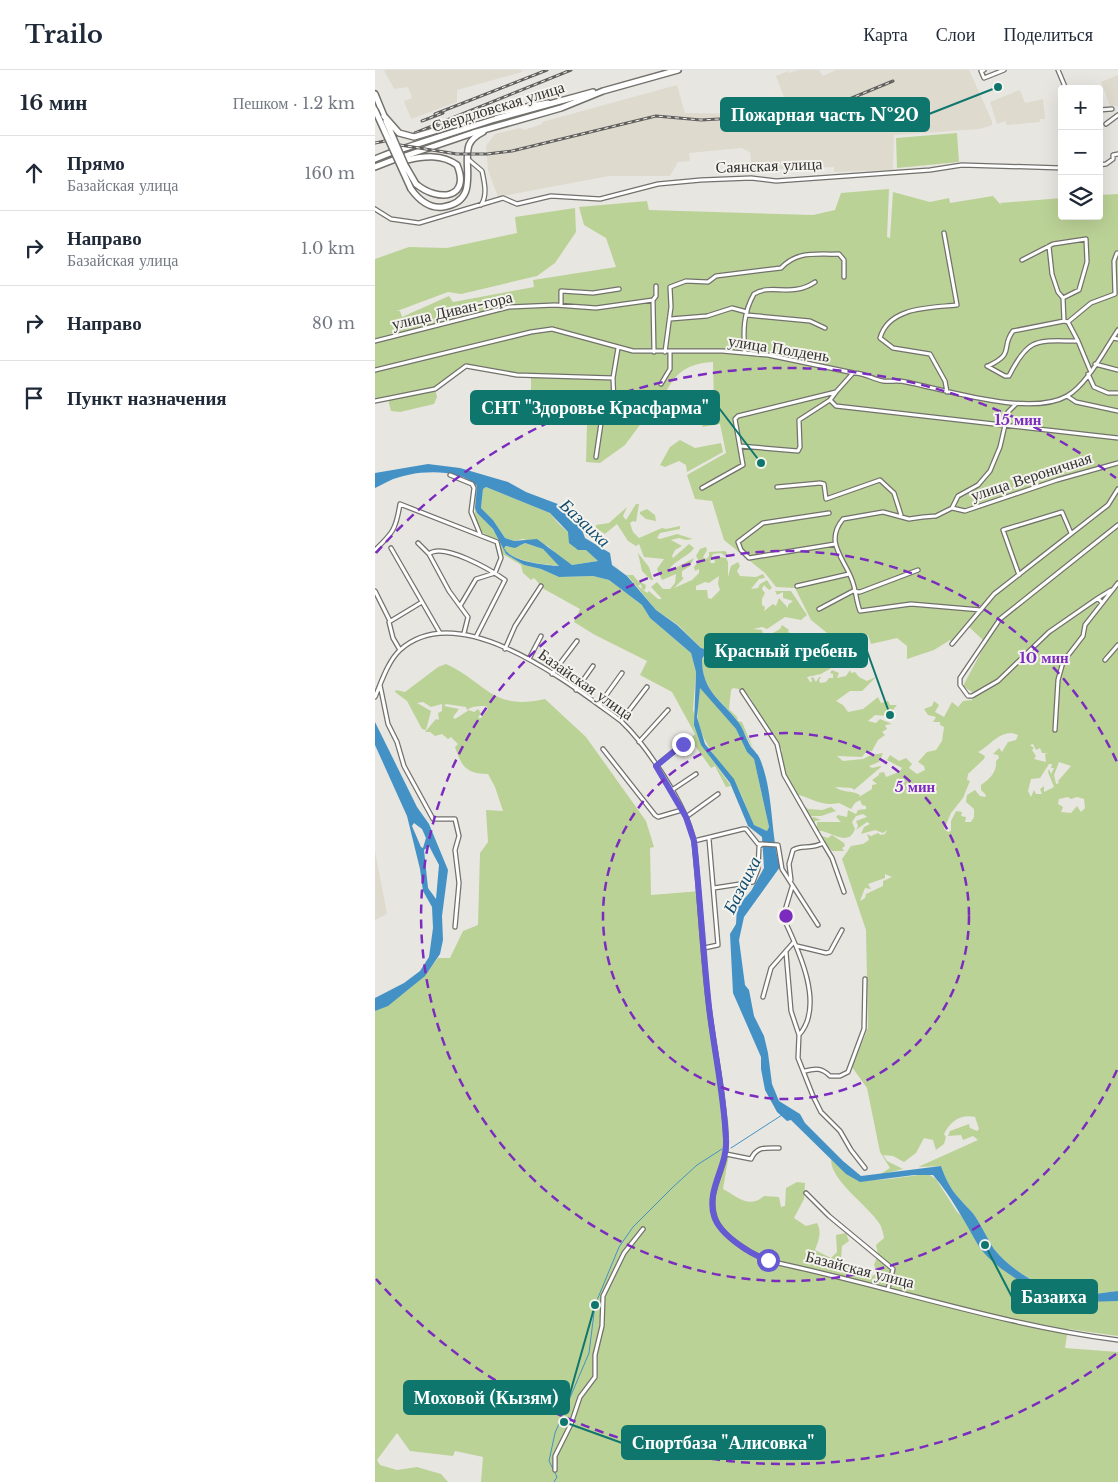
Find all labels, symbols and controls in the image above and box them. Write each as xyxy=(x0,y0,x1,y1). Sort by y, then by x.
text: Trailo xyxy=(25,20,103,49)
text: Карта xyxy=(863,24,908,46)
text: Слои xyxy=(936,24,975,46)
text: Поделиться xyxy=(1003,24,1093,46)
street label: Свердловская улица xyxy=(429,76,567,136)
map controls xyxy=(1058,85,1103,220)
button: + xyxy=(1058,85,1103,130)
text: 16 мин xyxy=(20,90,87,116)
text: Пешком · 1.2 km xyxy=(233,93,355,113)
callout: Пожарная часть №20 xyxy=(721,98,929,131)
text: Пожарная часть №20 xyxy=(731,104,919,126)
button: − xyxy=(1058,130,1103,175)
text: Прямо xyxy=(67,152,125,175)
street label: Саянская улица xyxy=(715,153,823,177)
icon: ahead xyxy=(20,159,48,187)
text: 160 m xyxy=(304,163,355,183)
text: Базайская улица xyxy=(67,175,178,195)
button: layers xyxy=(1058,175,1103,220)
text: Направо xyxy=(67,227,142,250)
icon: right xyxy=(20,234,48,262)
text: 1.0 km xyxy=(301,238,355,258)
text: Базайская улица xyxy=(67,250,178,270)
street label: улица Диван-гора xyxy=(390,286,514,334)
icon: right xyxy=(20,309,48,337)
text: Направо xyxy=(67,312,142,335)
text: 80 m xyxy=(312,313,355,333)
street label: улица Полдень xyxy=(727,330,831,366)
icon: arrive xyxy=(20,384,48,412)
text: Пункт назначения xyxy=(67,387,227,410)
callout: СНТ "Здоровье Красфарма" xyxy=(471,391,719,424)
text: СНТ "Здоровье Красфарма" xyxy=(481,397,709,419)
text: 15 мин xyxy=(995,410,1042,429)
street label: улица Вероничная xyxy=(968,447,1095,505)
water label: Базаиха xyxy=(554,493,615,552)
callout: Красный гребень xyxy=(705,634,867,667)
text: Красный гребень xyxy=(715,640,858,662)
street label: Базайская улица xyxy=(535,644,637,724)
text: 10 мин xyxy=(1019,648,1069,667)
route end xyxy=(672,733,695,756)
text: 5 мин xyxy=(895,777,936,796)
water label: Базаиха xyxy=(718,853,766,918)
centre of rings xyxy=(777,907,795,925)
street label: Базайская улица xyxy=(804,1246,916,1292)
route start xyxy=(757,1249,780,1272)
callout: Базаиха xyxy=(1012,1280,1097,1313)
text: Базаиха xyxy=(1021,1286,1087,1308)
callout: Моховой (Кызям) xyxy=(404,1381,569,1414)
text: Моховой (Кызям) xyxy=(414,1387,558,1409)
callout: Спортбаза "Алисовка" xyxy=(622,1426,825,1459)
text: Спортбаза "Алисовка" xyxy=(632,1432,814,1454)

